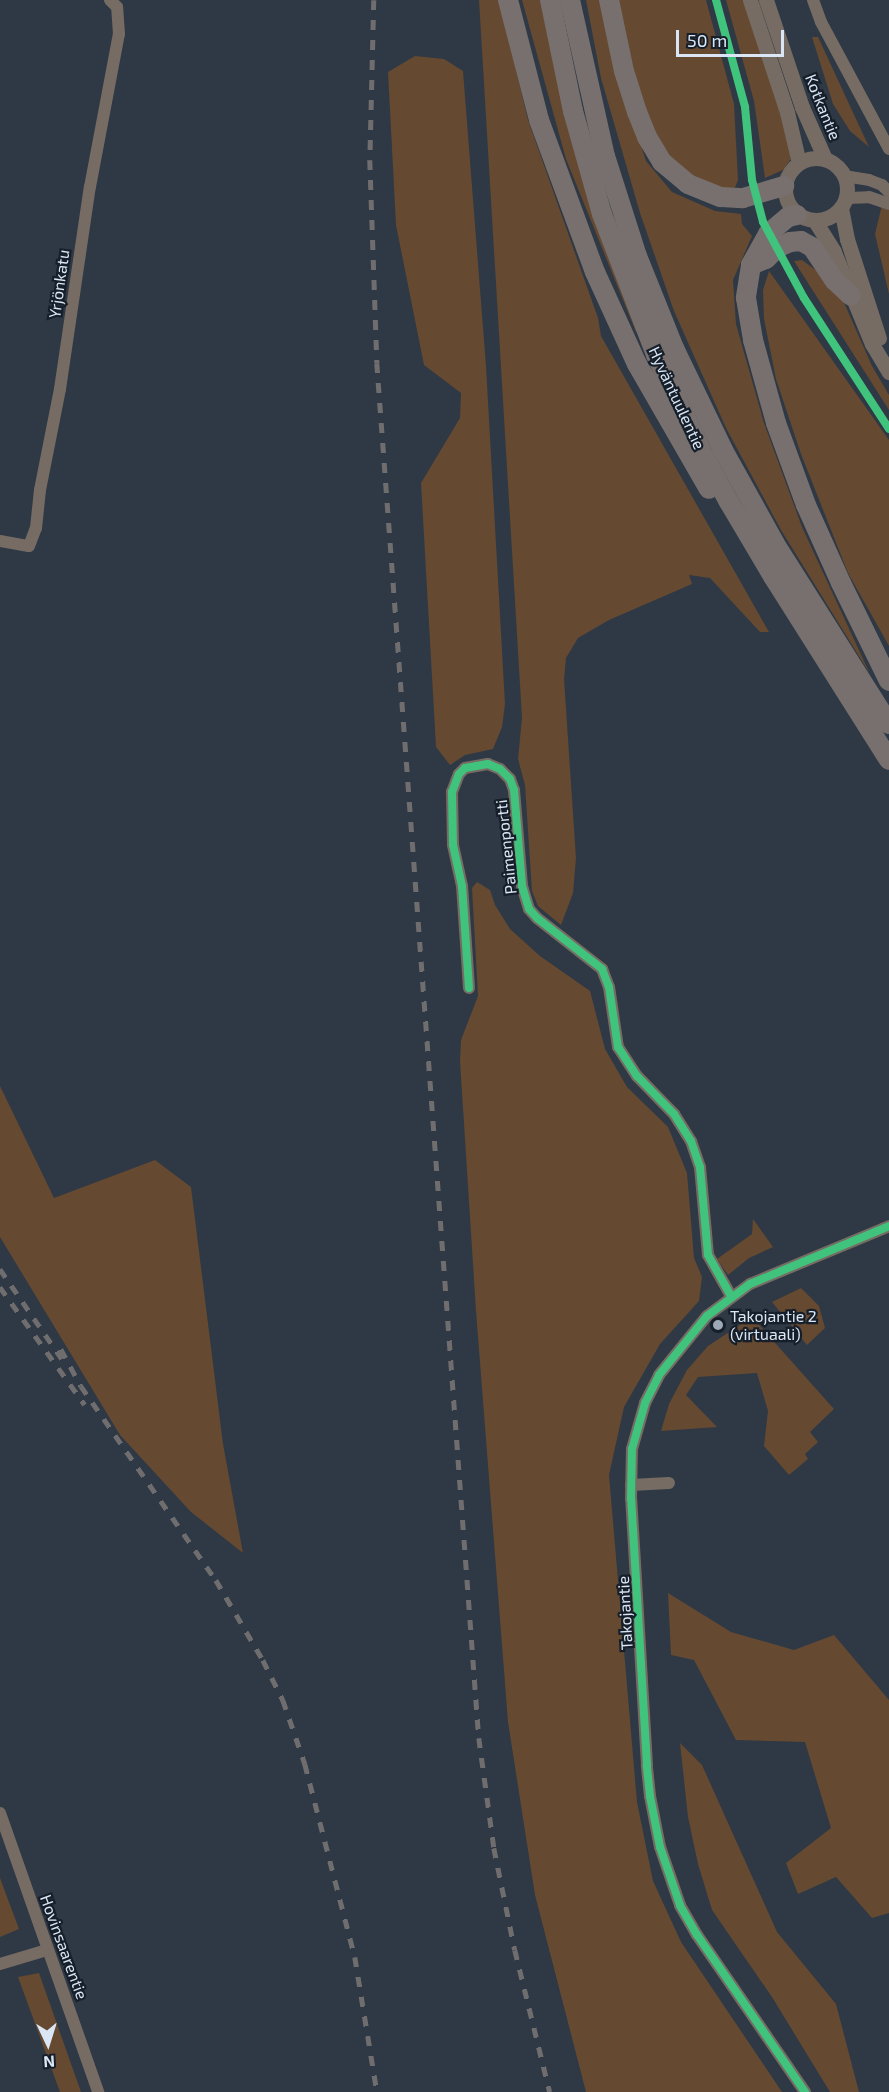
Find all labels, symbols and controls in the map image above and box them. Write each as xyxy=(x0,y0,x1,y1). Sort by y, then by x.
scale bar xyxy=(679,18,787,56)
text: 50 m xyxy=(687,29,727,51)
street label: Kotkantie xyxy=(801,71,845,143)
street label: Yrjönkatu xyxy=(45,248,73,320)
street label: Hyväntuulentie xyxy=(645,344,709,452)
street label: Paimenportti xyxy=(491,799,521,895)
place label: Takojantie 2 (virtuaali) xyxy=(730,1306,817,1344)
marker: Takojantie 2 (virtuaali) xyxy=(711,1318,725,1332)
street label: Takojantie xyxy=(613,1575,637,1651)
street label: Hovinsaarentie xyxy=(36,1892,92,2002)
north arrow xyxy=(18,2014,78,2074)
text: N xyxy=(43,2053,56,2072)

